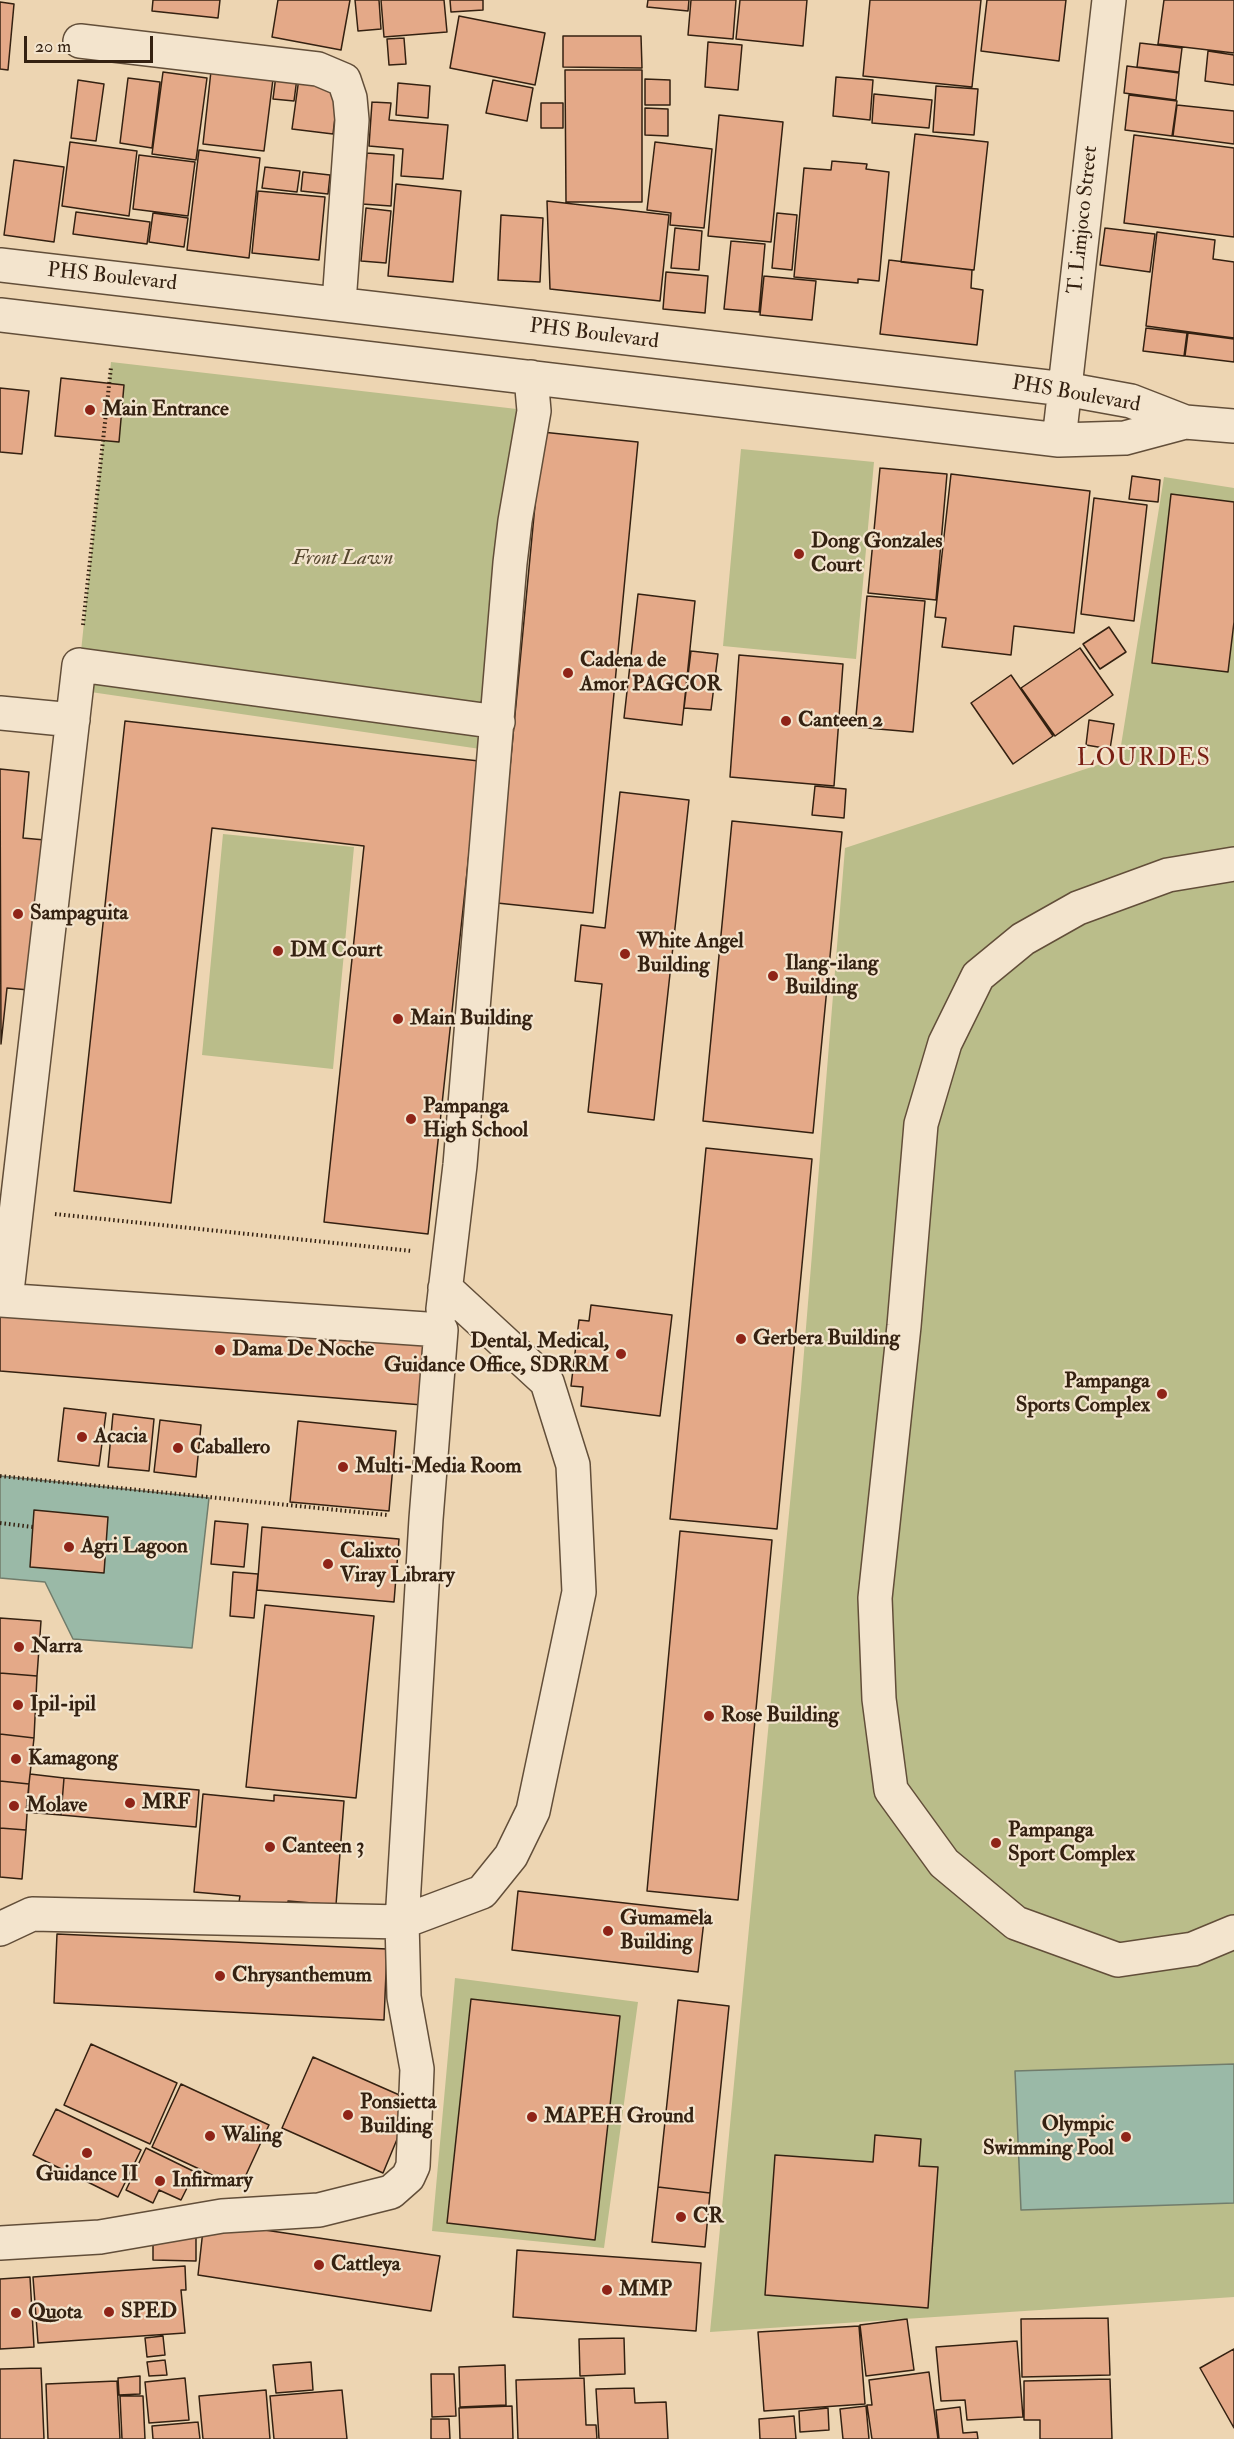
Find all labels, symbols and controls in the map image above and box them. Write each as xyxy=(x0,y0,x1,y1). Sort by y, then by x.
scale bar xyxy=(27,24,156,62)
text: 20 m xyxy=(35,35,71,58)
street label: T. Limjoco Street xyxy=(1064,145,1104,295)
street label: PHS Boulevard xyxy=(46,259,178,297)
street label: PHS Boulevard xyxy=(528,315,660,355)
street label: PHS Boulevard xyxy=(1010,371,1142,419)
place label: Main Entrance xyxy=(102,397,229,423)
marker: Main Entrance xyxy=(83,403,97,417)
place label: Dong Gonzales Court xyxy=(811,529,942,579)
park label: Front Lawn xyxy=(293,546,393,572)
marker: Dong Gonzales Court xyxy=(792,547,806,561)
place label: Cadena de Amor PAGCOR xyxy=(580,648,722,698)
marker: Cadena de Amor PAGCOR xyxy=(561,666,575,680)
place label: Canteen 2 xyxy=(798,708,883,734)
marker: Canteen 2 xyxy=(779,714,793,728)
district label: LOURDES xyxy=(1077,746,1211,774)
place label: Sampaguita xyxy=(30,901,128,927)
marker: Sampaguita xyxy=(11,907,25,921)
place label: White Angel Building xyxy=(637,929,744,979)
place label: DM Court xyxy=(290,938,383,964)
marker: DM Court xyxy=(271,944,285,958)
marker: White Angel Building xyxy=(618,947,632,961)
place label: Ilang-ilang Building xyxy=(785,951,878,1001)
marker: Ilang-ilang Building xyxy=(766,969,780,983)
place label: Main Building xyxy=(410,1006,532,1032)
marker: Main Building xyxy=(391,1012,405,1026)
place label: Pampanga High School xyxy=(423,1094,528,1144)
marker: Pampanga High School xyxy=(404,1112,418,1126)
place label: Gerbera Building xyxy=(753,1326,900,1352)
place label: Dental, Medical, Guidance Office, SDRRM xyxy=(384,1329,609,1379)
marker: Gerbera Building xyxy=(734,1332,748,1346)
place label: Dama De Noche xyxy=(232,1337,374,1363)
marker: Dama De Noche xyxy=(213,1343,227,1357)
marker: Dental, Medical, Guidance Office, SDRRM xyxy=(614,1347,628,1361)
place label: Pampanga Sports Complex xyxy=(1016,1369,1150,1419)
marker: Pampanga Sports Complex xyxy=(1155,1387,1169,1401)
place label: Acacia xyxy=(94,1424,147,1450)
marker: Acacia xyxy=(75,1430,89,1444)
place label: Caballero xyxy=(190,1435,270,1461)
marker: Caballero xyxy=(171,1441,185,1455)
place label: Multi-Media Room xyxy=(355,1454,521,1480)
marker: Multi-Media Room xyxy=(336,1460,350,1474)
place label: Agri Lagoon xyxy=(81,1534,188,1560)
place label: Calixto Viray Library xyxy=(340,1539,455,1589)
marker: Agri Lagoon xyxy=(62,1540,76,1554)
marker: Calixto Viray Library xyxy=(321,1557,335,1571)
place label: Narra xyxy=(31,1634,82,1660)
marker: Narra xyxy=(12,1640,26,1654)
place label: Ipil-ipil xyxy=(30,1692,96,1718)
marker: Ipil-ipil xyxy=(11,1698,25,1712)
place label: Rose Building xyxy=(721,1703,839,1729)
marker: Rose Building xyxy=(702,1709,716,1723)
place label: Kamagong xyxy=(28,1746,118,1772)
marker: Kamagong xyxy=(9,1752,23,1766)
place label: MRF xyxy=(142,1790,191,1816)
place label: Molave xyxy=(26,1793,87,1819)
marker: MRF xyxy=(123,1796,137,1810)
marker: Molave xyxy=(7,1799,21,1813)
place label: Pampanga Sport Complex xyxy=(1008,1818,1135,1868)
place label: Canteen 3 xyxy=(282,1834,364,1860)
marker: Pampanga Sport Complex xyxy=(989,1836,1003,1850)
marker: Canteen 3 xyxy=(263,1840,277,1854)
place label: Gumamela Building xyxy=(620,1906,712,1956)
marker: Gumamela Building xyxy=(601,1924,615,1938)
place label: Chrysanthemum xyxy=(232,1963,372,1989)
marker: Chrysanthemum xyxy=(213,1969,227,1983)
place label: Ponsietta Building xyxy=(360,2090,436,2140)
place label: MAPEH Ground xyxy=(544,2104,694,2130)
marker: Ponsietta Building xyxy=(341,2108,355,2122)
marker: MAPEH Ground xyxy=(525,2110,539,2124)
place label: Olympic Swimming Pool xyxy=(983,2112,1114,2162)
place label: Waling xyxy=(222,2123,282,2149)
marker: Waling xyxy=(203,2129,217,2143)
marker: Olympic Swimming Pool xyxy=(1119,2130,1133,2144)
marker: Guidance II xyxy=(80,2146,94,2160)
place label: Guidance II xyxy=(36,2162,138,2188)
place label: Infirmary xyxy=(172,2168,253,2194)
marker: Infirmary xyxy=(153,2174,167,2188)
place label: CR xyxy=(693,2204,723,2230)
marker: CR xyxy=(674,2210,688,2224)
place label: Cattleya xyxy=(331,2252,400,2278)
marker: Cattleya xyxy=(312,2258,326,2272)
place label: MMP xyxy=(619,2277,672,2303)
marker: MMP xyxy=(600,2283,614,2297)
place label: SPED xyxy=(121,2299,177,2325)
place label: Quota xyxy=(28,2300,82,2326)
marker: SPED xyxy=(102,2305,116,2319)
marker: Quota xyxy=(9,2306,23,2320)

